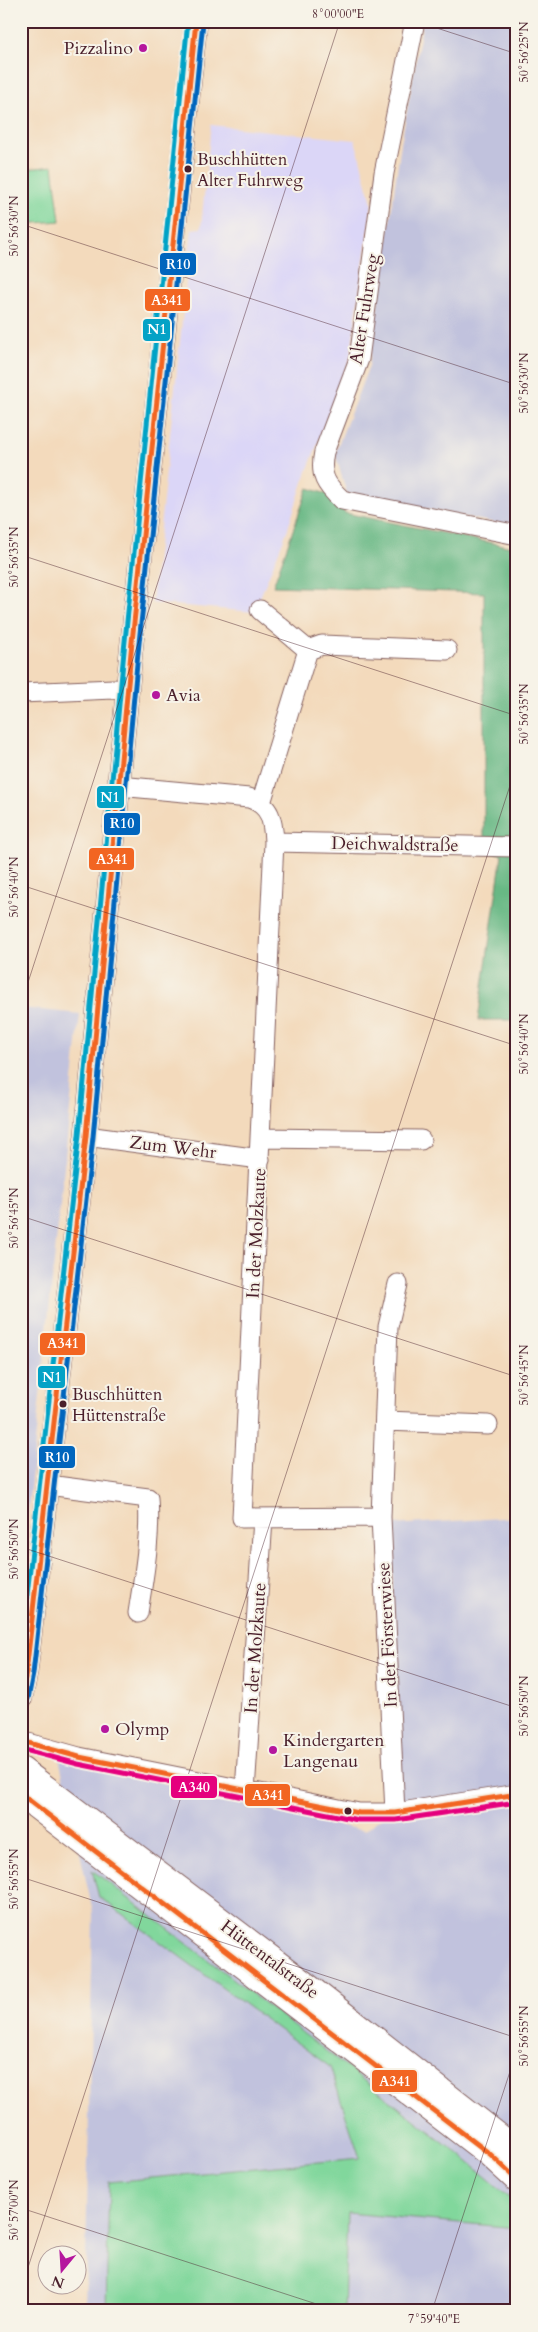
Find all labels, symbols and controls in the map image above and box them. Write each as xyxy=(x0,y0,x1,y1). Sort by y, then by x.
text: 8°00'00"E xyxy=(312,6,364,22)
text: 50°56'25"N xyxy=(516,21,532,82)
place label: Pizzalino xyxy=(64,36,133,61)
marker: Pizzalino xyxy=(137,42,149,54)
place label: Buschhütten Alter Fuhrweg xyxy=(197,148,303,192)
marker: Buschhütten Alter Fuhrweg xyxy=(183,164,193,174)
text: 50°56'30"N xyxy=(6,195,22,256)
street label: Alter Fuhrweg xyxy=(343,251,386,366)
line badge: R10 xyxy=(159,252,197,276)
text: R10 xyxy=(166,255,190,274)
line badge: A341 xyxy=(144,288,191,312)
text: A341 xyxy=(151,291,183,310)
line badge: N1 xyxy=(142,318,171,342)
text: N1 xyxy=(147,320,167,339)
text: 50°56'30"N xyxy=(516,352,532,413)
text: 50°56'35"N xyxy=(6,526,22,587)
place label: Avia xyxy=(166,683,201,708)
text: 50°56'35"N xyxy=(516,683,532,744)
marker: Avia xyxy=(150,689,162,701)
line badge: N1 xyxy=(96,785,125,809)
text: N1 xyxy=(100,788,120,807)
line badge: R10 xyxy=(103,812,141,836)
text: R10 xyxy=(110,814,134,833)
street label: Deichwaldstraße xyxy=(331,831,459,858)
line badge: A341 xyxy=(88,847,135,871)
text: A341 xyxy=(96,850,128,869)
text: 50°56'40"N xyxy=(6,856,22,917)
text: 50°56'40"N xyxy=(516,1013,532,1074)
street label: Zum Wehr xyxy=(128,1130,218,1165)
street label: In der Molzkaute xyxy=(241,1167,272,1299)
text: 50°56'45"N xyxy=(6,1187,22,1248)
line badge: A341 xyxy=(39,1332,86,1356)
text: A341 xyxy=(47,1334,79,1353)
text: 50°56'45"N xyxy=(516,1344,532,1405)
line badge: N1 xyxy=(37,1365,66,1389)
text: N1 xyxy=(42,1368,62,1387)
place label: Buschhütten Hüttenstraße xyxy=(72,1383,166,1427)
marker: Buschhütten Hüttenstraße xyxy=(58,1399,68,1409)
line badge: R10 xyxy=(38,1445,76,1469)
text: R10 xyxy=(45,1448,69,1467)
text: 50°56'50"N xyxy=(6,1518,22,1579)
street label: In der Försterwiese xyxy=(371,1562,404,1708)
street label: In der Molzkaute xyxy=(238,1582,273,1714)
text: 50°56'50"N xyxy=(516,1675,532,1736)
place label: Olymp xyxy=(115,1717,169,1742)
marker: Olymp xyxy=(99,1723,111,1735)
place label: Kindergarten Langenau xyxy=(283,1728,385,1774)
marker: Kindergarten Langenau xyxy=(267,1744,279,1756)
line badge: A340 xyxy=(170,1775,218,1799)
text: A340 xyxy=(178,1778,210,1797)
line badge: A341 xyxy=(244,1783,291,1807)
text: A341 xyxy=(252,1786,284,1805)
unlabelled marker xyxy=(343,1806,353,1816)
text: 50°56'55"N xyxy=(6,1848,22,1909)
street label: Hüttentalstraße xyxy=(215,1914,324,2005)
text: 50°56'55"N xyxy=(516,2005,532,2066)
line badge: A341 xyxy=(371,2069,418,2093)
text: A341 xyxy=(379,2072,411,2091)
text: 50°57'00"N xyxy=(6,2179,22,2240)
north arrow xyxy=(38,2244,88,2294)
text: N xyxy=(49,2271,67,2293)
text: 7°59'40"E xyxy=(408,2311,460,2327)

